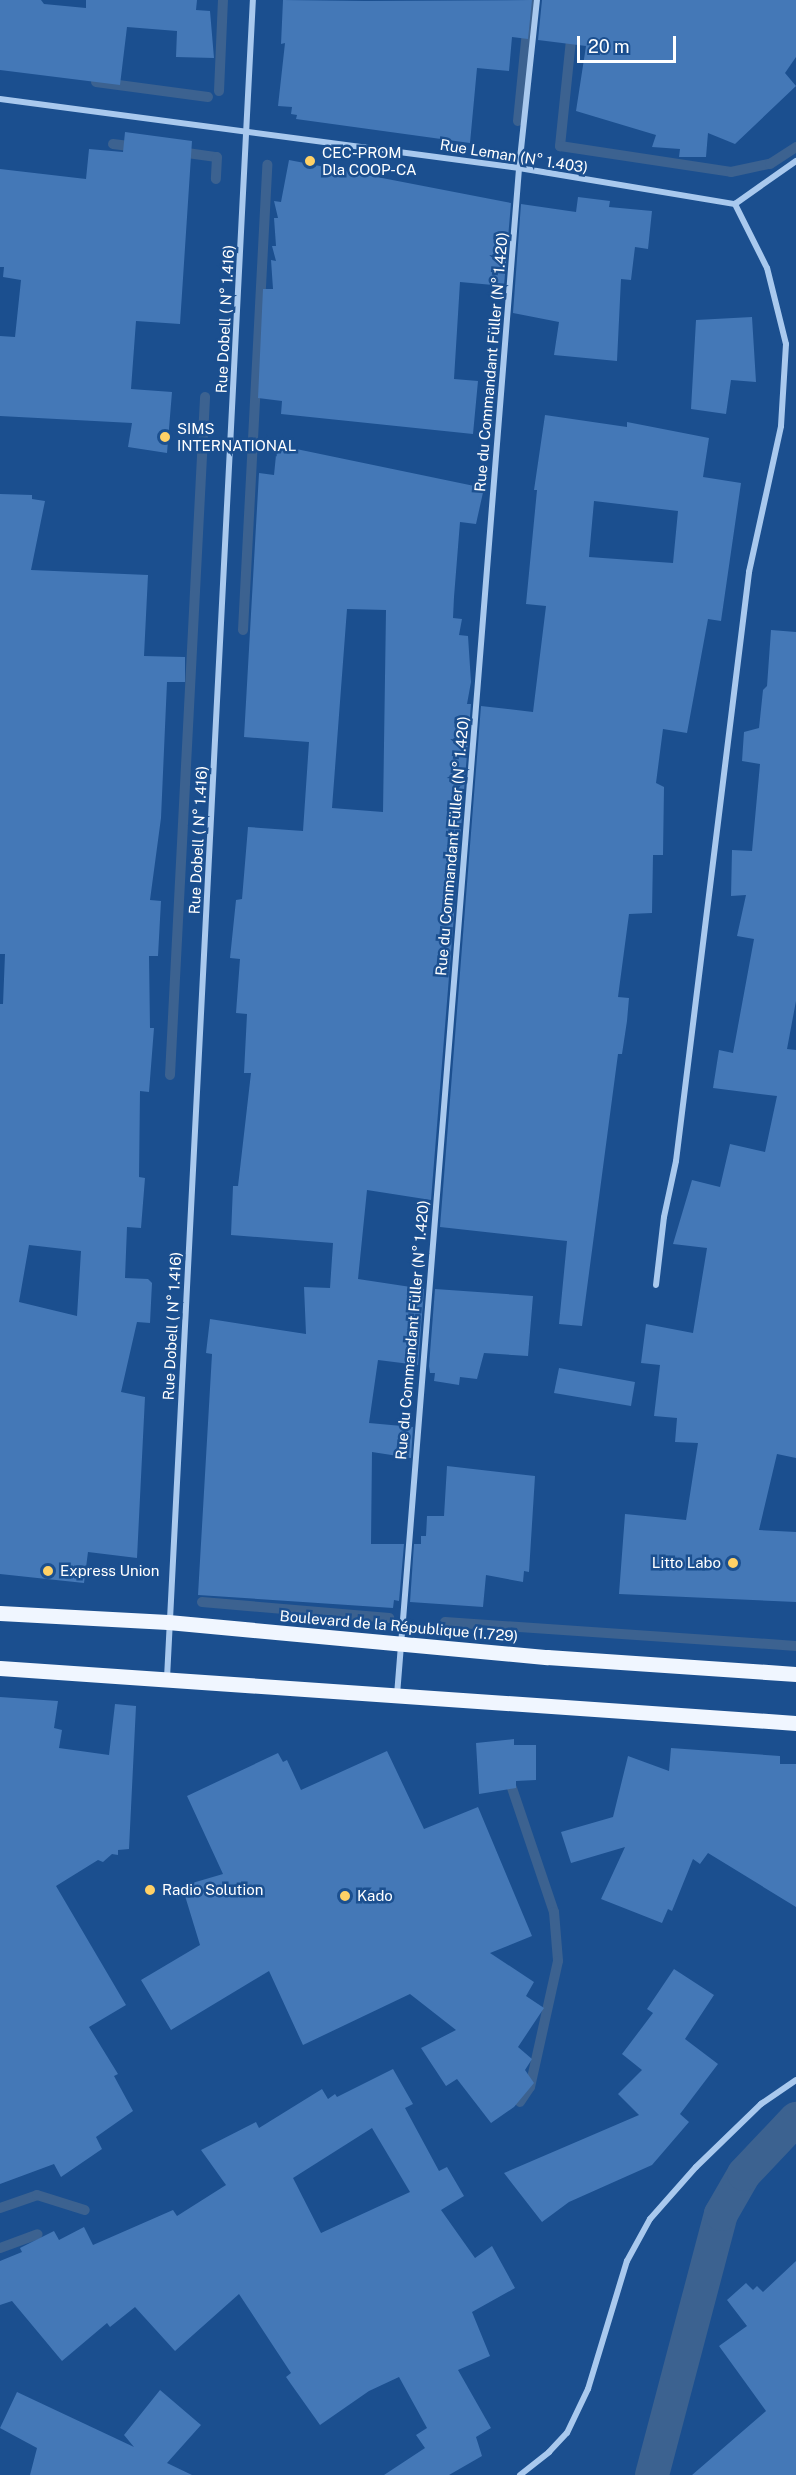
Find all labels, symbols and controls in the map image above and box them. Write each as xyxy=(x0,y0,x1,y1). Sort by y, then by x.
scale bar xyxy=(580,24,679,62)
text: 20 m xyxy=(588,36,630,57)
street label: Rue Leman (N° 1.403) xyxy=(439,135,589,177)
place label: CEC-PROM Dla COOP-CA xyxy=(322,143,417,178)
marker: CEC-PROM Dla COOP-CA xyxy=(303,154,317,168)
street label: Rue du Commandant Füller (N° 1.420) xyxy=(471,231,511,493)
street label: Rue Dobell ( N° 1.416) xyxy=(212,244,238,394)
place label: SIMS INTERNATIONAL xyxy=(177,419,296,454)
marker: SIMS INTERNATIONAL xyxy=(158,430,172,444)
street label: Rue du Commandant Füller (N° 1.420) xyxy=(432,715,472,977)
street label: Rue Dobell ( N° 1.416) xyxy=(185,765,211,915)
street label: Rue du Commandant Füller (N° 1.420) xyxy=(392,1199,432,1461)
street label: Rue Dobell ( N° 1.416) xyxy=(159,1251,185,1401)
place label: Litto Labo xyxy=(652,1554,721,1572)
marker: Litto Labo xyxy=(726,1556,740,1570)
place label: Express Union xyxy=(60,1562,160,1580)
marker: Express Union xyxy=(41,1564,55,1578)
street label: Boulevard de la République (1.729) xyxy=(279,1607,519,1645)
place label: Radio Solution xyxy=(162,1881,263,1899)
marker: Radio Solution xyxy=(143,1883,157,1897)
place label: Kado xyxy=(357,1887,393,1905)
marker: Kado xyxy=(338,1889,352,1903)

